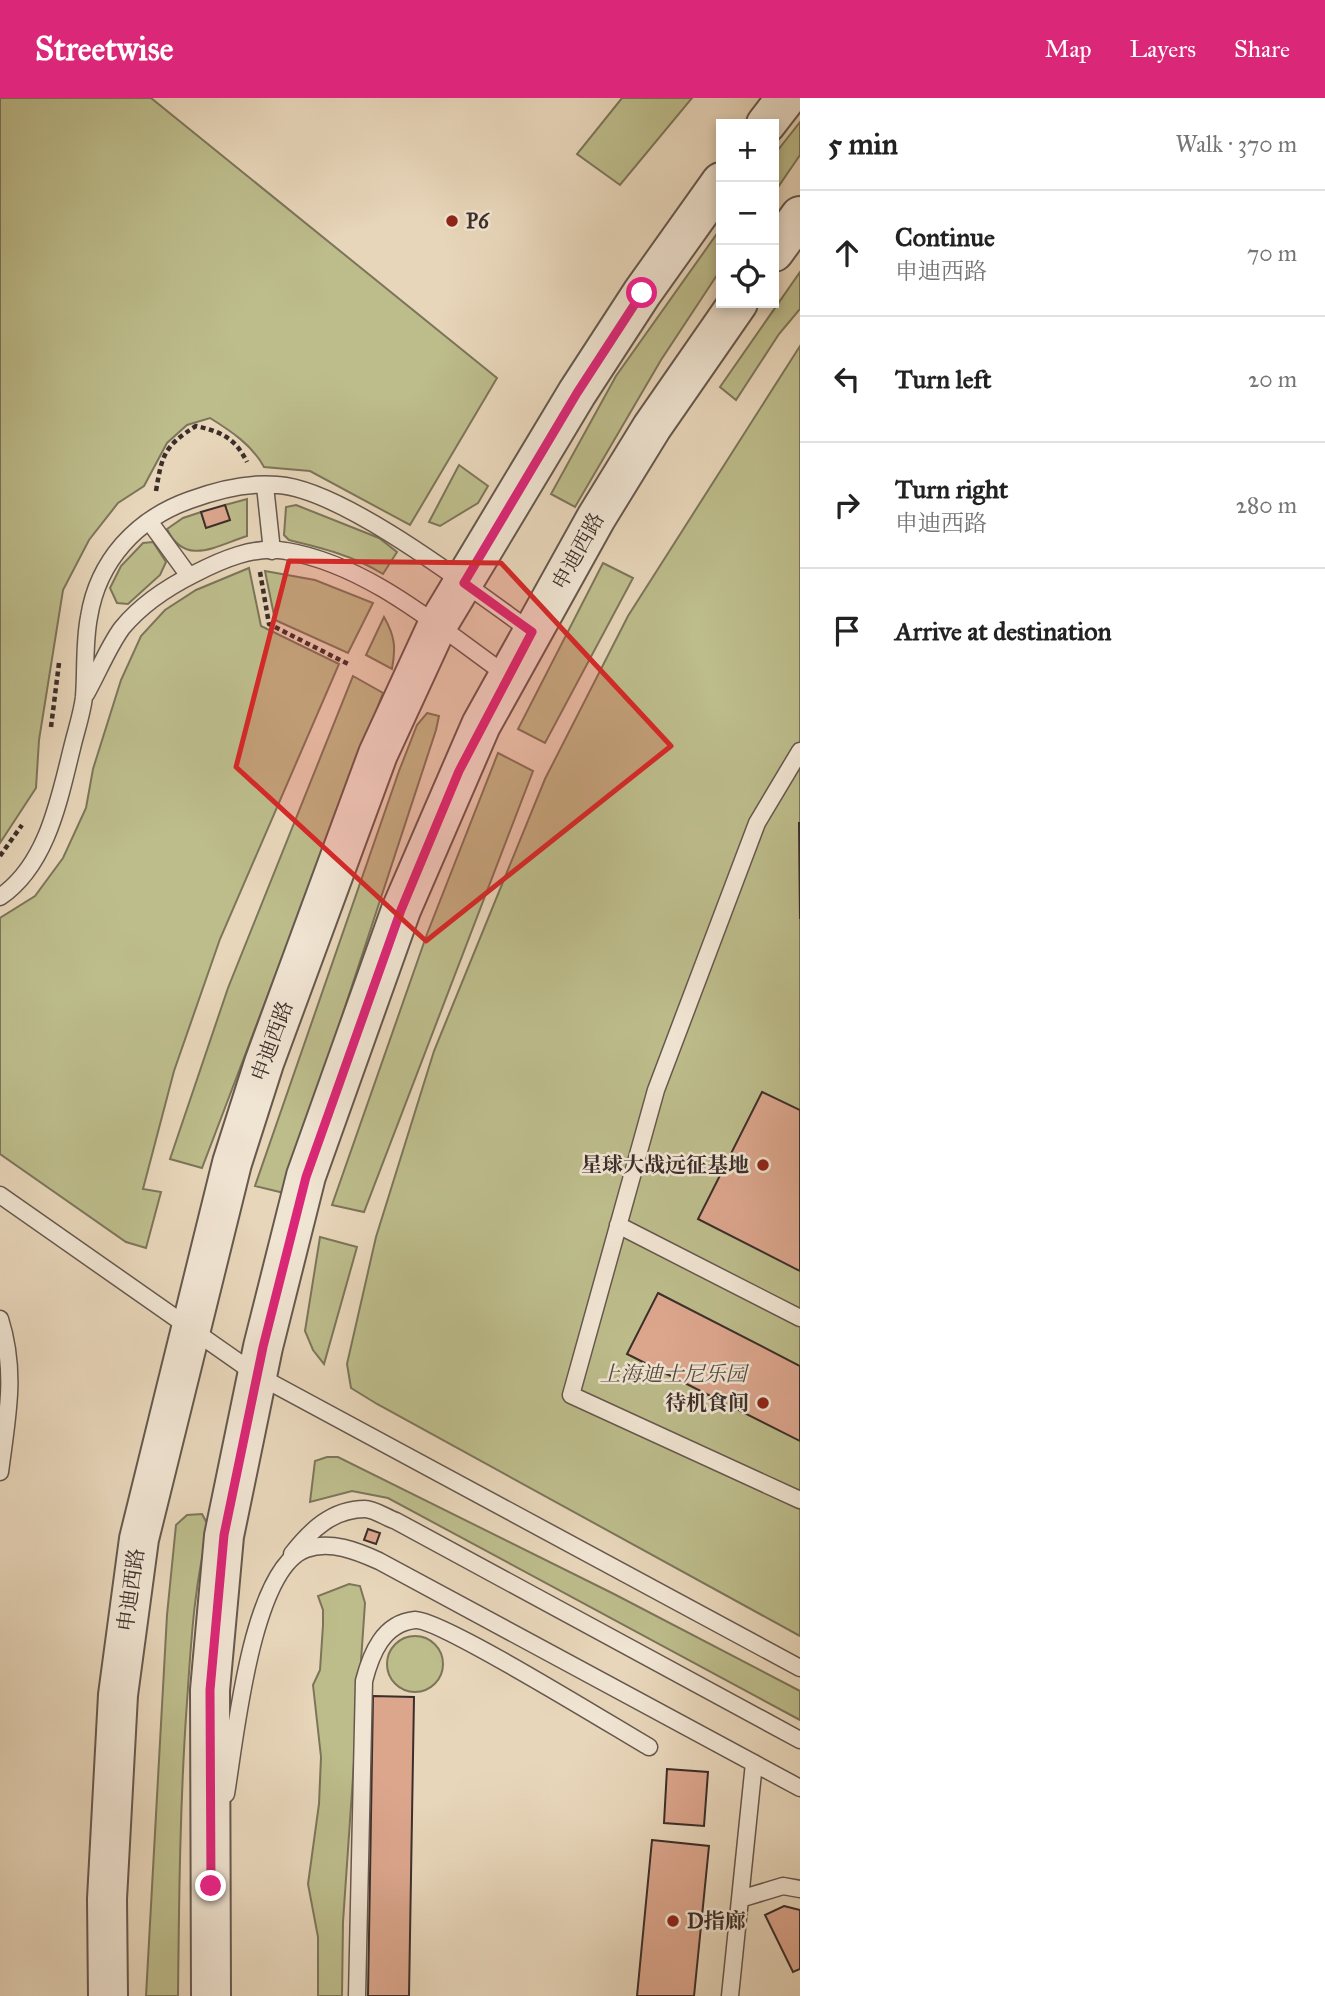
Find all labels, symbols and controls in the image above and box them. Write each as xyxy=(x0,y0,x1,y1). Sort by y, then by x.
text: Streetwise xyxy=(35,29,173,69)
text: Map xyxy=(1045,34,1092,64)
text: Layers xyxy=(1130,34,1196,64)
text: Share xyxy=(1234,34,1290,64)
map controls xyxy=(716,119,779,308)
button: + xyxy=(716,119,779,182)
text: 5 min xyxy=(828,126,898,162)
text: Walk · 370 m xyxy=(1176,130,1297,158)
button: − xyxy=(716,182,779,245)
place label: P6 xyxy=(466,208,490,234)
marker: P6 xyxy=(444,213,460,229)
text: Continue xyxy=(895,221,995,253)
icon: ahead xyxy=(828,234,866,272)
text: 70 m xyxy=(1247,239,1297,267)
button: locate xyxy=(716,245,779,308)
text: 申迪西路 xyxy=(895,257,987,285)
route start xyxy=(626,277,657,308)
icon: left xyxy=(828,360,866,398)
text: Turn left xyxy=(895,363,991,395)
text: 20 m xyxy=(1248,365,1297,393)
text: Turn right xyxy=(895,473,1008,505)
icon: right xyxy=(828,486,866,524)
text: 280 m xyxy=(1236,491,1297,519)
street label: 申迪西路 xyxy=(546,508,610,594)
text: 申迪西路 xyxy=(895,509,987,537)
icon: arrive xyxy=(828,612,866,650)
text: Arrive at destination xyxy=(895,615,1112,647)
street label: 申迪西路 xyxy=(245,997,299,1085)
place label: 星球大战远征基地 xyxy=(581,1152,749,1178)
marker: 星球大战远征基地 xyxy=(755,1157,771,1173)
park label: 上海迪士尼乐园 xyxy=(600,1361,749,1387)
place label: 待机食间 xyxy=(665,1390,749,1416)
marker: 待机食间 xyxy=(755,1395,771,1411)
street label: 申迪西路 xyxy=(112,1547,150,1633)
route end xyxy=(195,1870,226,1901)
place label: D指廊 xyxy=(687,1908,746,1934)
marker: D指廊 xyxy=(665,1913,681,1929)

